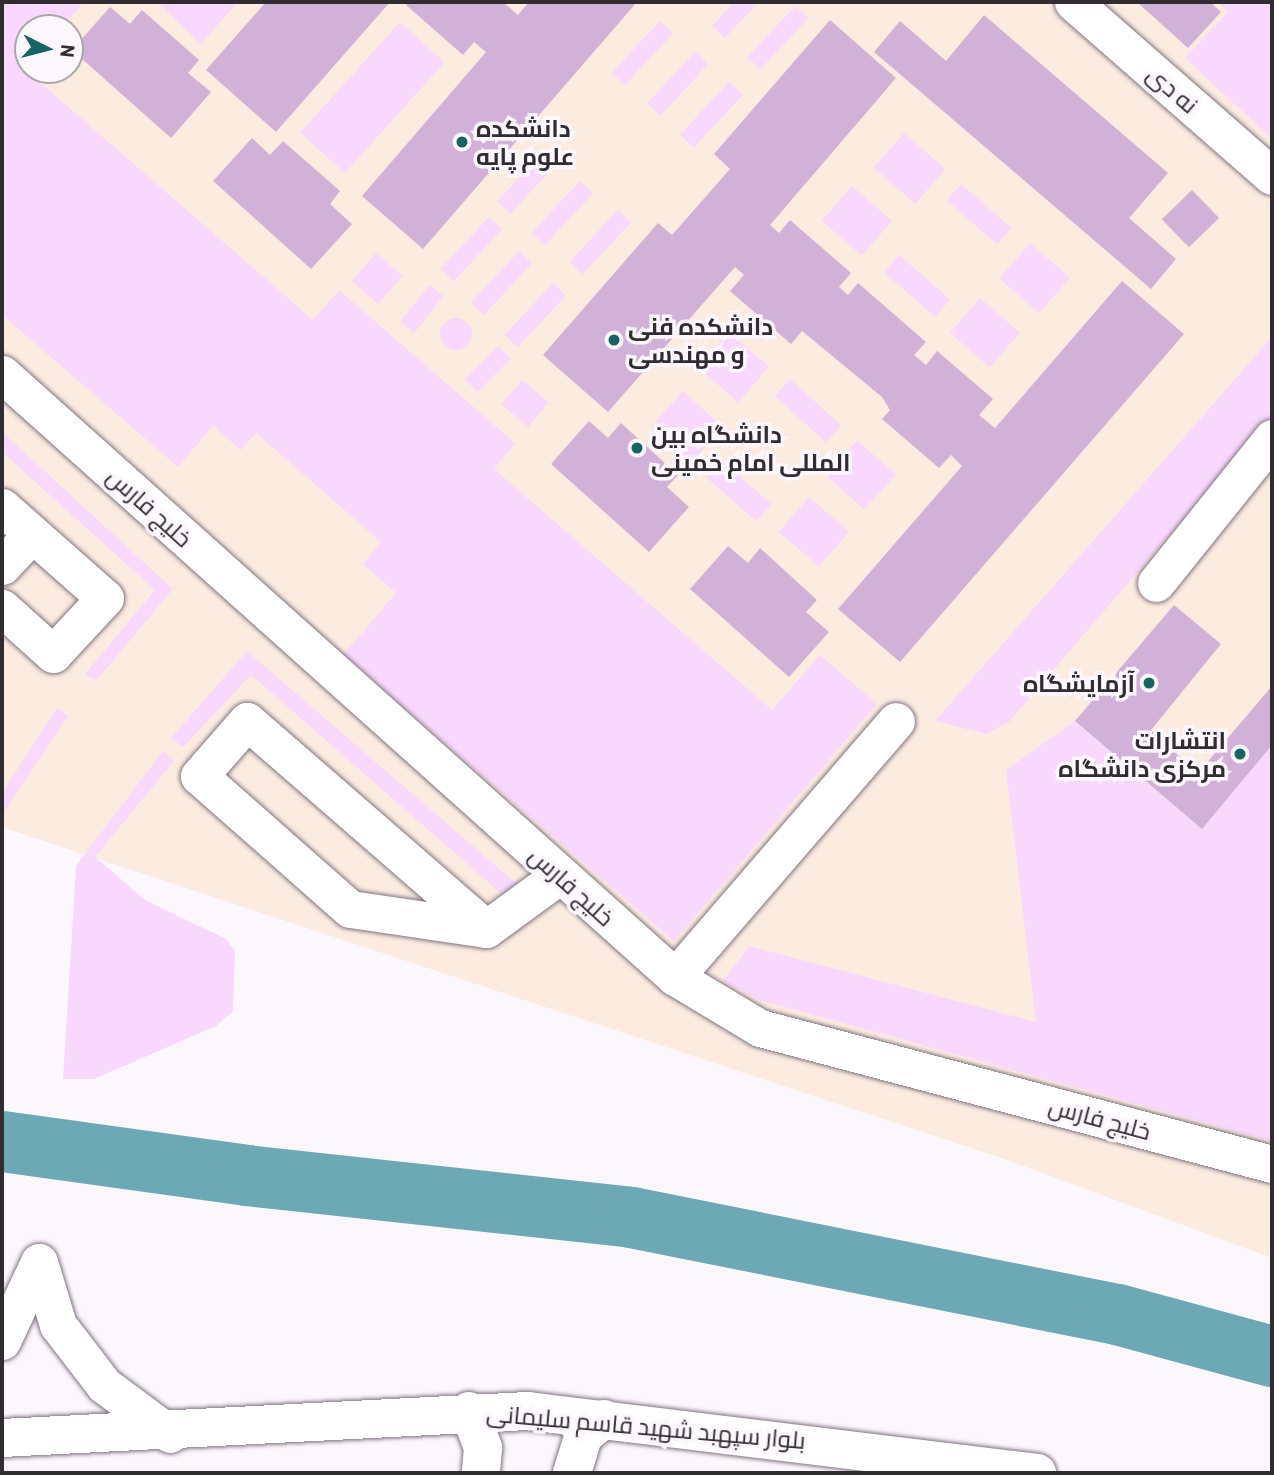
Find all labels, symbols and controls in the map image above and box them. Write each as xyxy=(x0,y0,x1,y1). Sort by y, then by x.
north arrow xyxy=(14,14,84,84)
text: N xyxy=(56,44,80,59)
street label: نه دی xyxy=(1142,59,1204,119)
place label: دانشکده علوم پایه xyxy=(476,114,574,170)
marker: دانشکده علوم پایه xyxy=(454,134,470,150)
place label: دانشکده فنی و مهندسی xyxy=(628,312,773,368)
marker: دانشکده فنی و مهندسی xyxy=(606,332,622,348)
place label: دانشگاه بین المللی امام خمینی xyxy=(651,420,850,476)
marker: دانشگاه بین المللی امام خمینی xyxy=(629,440,645,456)
street label: خلیج فارس xyxy=(101,461,199,553)
place label: آزمایشگاه xyxy=(1023,669,1135,697)
marker: آزمایشگاه xyxy=(1141,675,1157,691)
place label: انتشارات مرکزی دانشگاه xyxy=(1058,726,1226,782)
marker: انتشارات مرکزی دانشگاه xyxy=(1232,746,1248,762)
street label: خلیج فارس xyxy=(523,840,621,932)
street label: خلیج فارس xyxy=(1046,1091,1154,1145)
street label: بلوار سپهبد شهید قاسم سلیمانی xyxy=(485,1398,807,1454)

